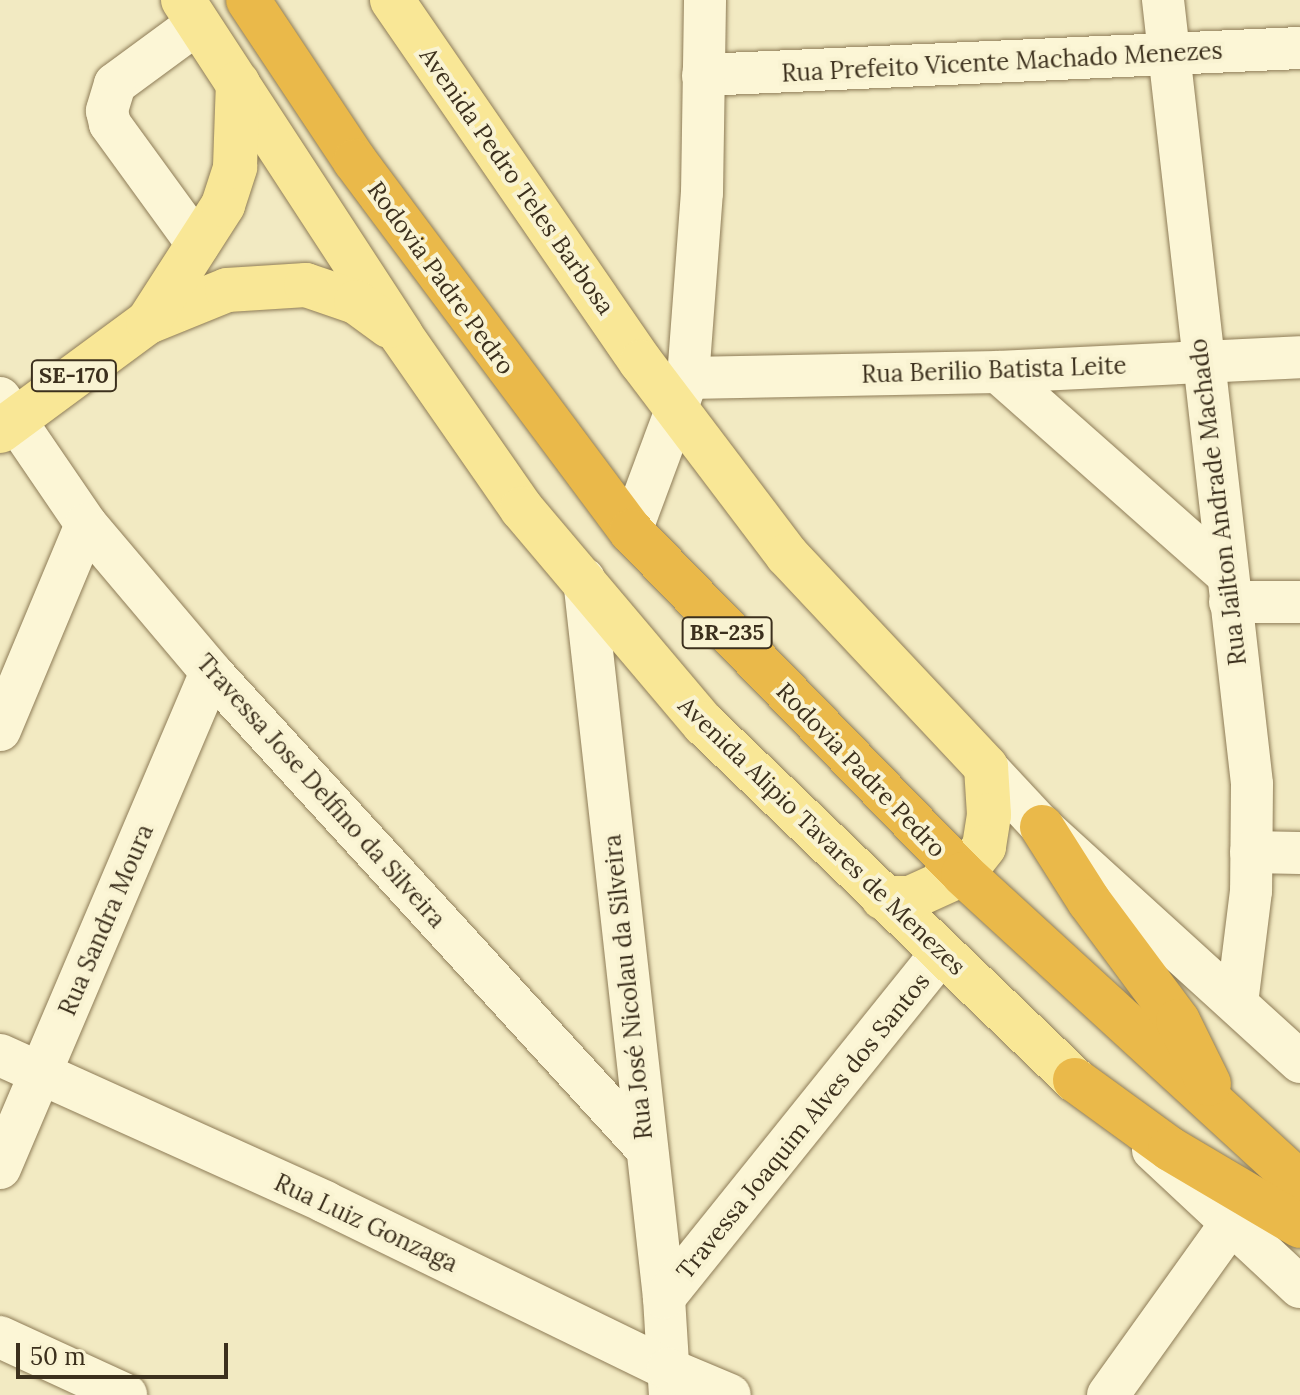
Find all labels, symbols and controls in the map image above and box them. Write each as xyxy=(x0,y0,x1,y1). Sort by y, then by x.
street label: Rua Prefeito Vicente Machado Menezes xyxy=(781,36,1223,88)
street label: Avenida Pedro Teles Barbosa xyxy=(414,42,620,320)
street label: Rodovia Padre Pedro xyxy=(361,176,521,380)
street label: Rua Jailton Andrade Machado xyxy=(1184,337,1252,667)
street label: Rua Berilio Batista Leite xyxy=(861,351,1127,389)
road number: SE-170 xyxy=(30,358,118,394)
road number: BR-235 xyxy=(681,615,773,651)
street label: Travessa Jose Delfino da Silveira xyxy=(191,648,451,934)
street label: Rodovia Padre Pedro xyxy=(770,677,952,863)
street label: Avenida Alipio Tavares de Menezes xyxy=(673,691,971,981)
street label: Rua Sandra Moura xyxy=(53,820,159,1020)
street label: Rua José Nicolau da Silveira xyxy=(598,833,658,1141)
street label: Travessa Joaquim Alves dos Santos xyxy=(671,967,935,1285)
street label: Rua Luiz Gonzaga xyxy=(270,1168,462,1278)
scale bar xyxy=(20,1327,232,1377)
text: 50 m xyxy=(30,1341,86,1372)

